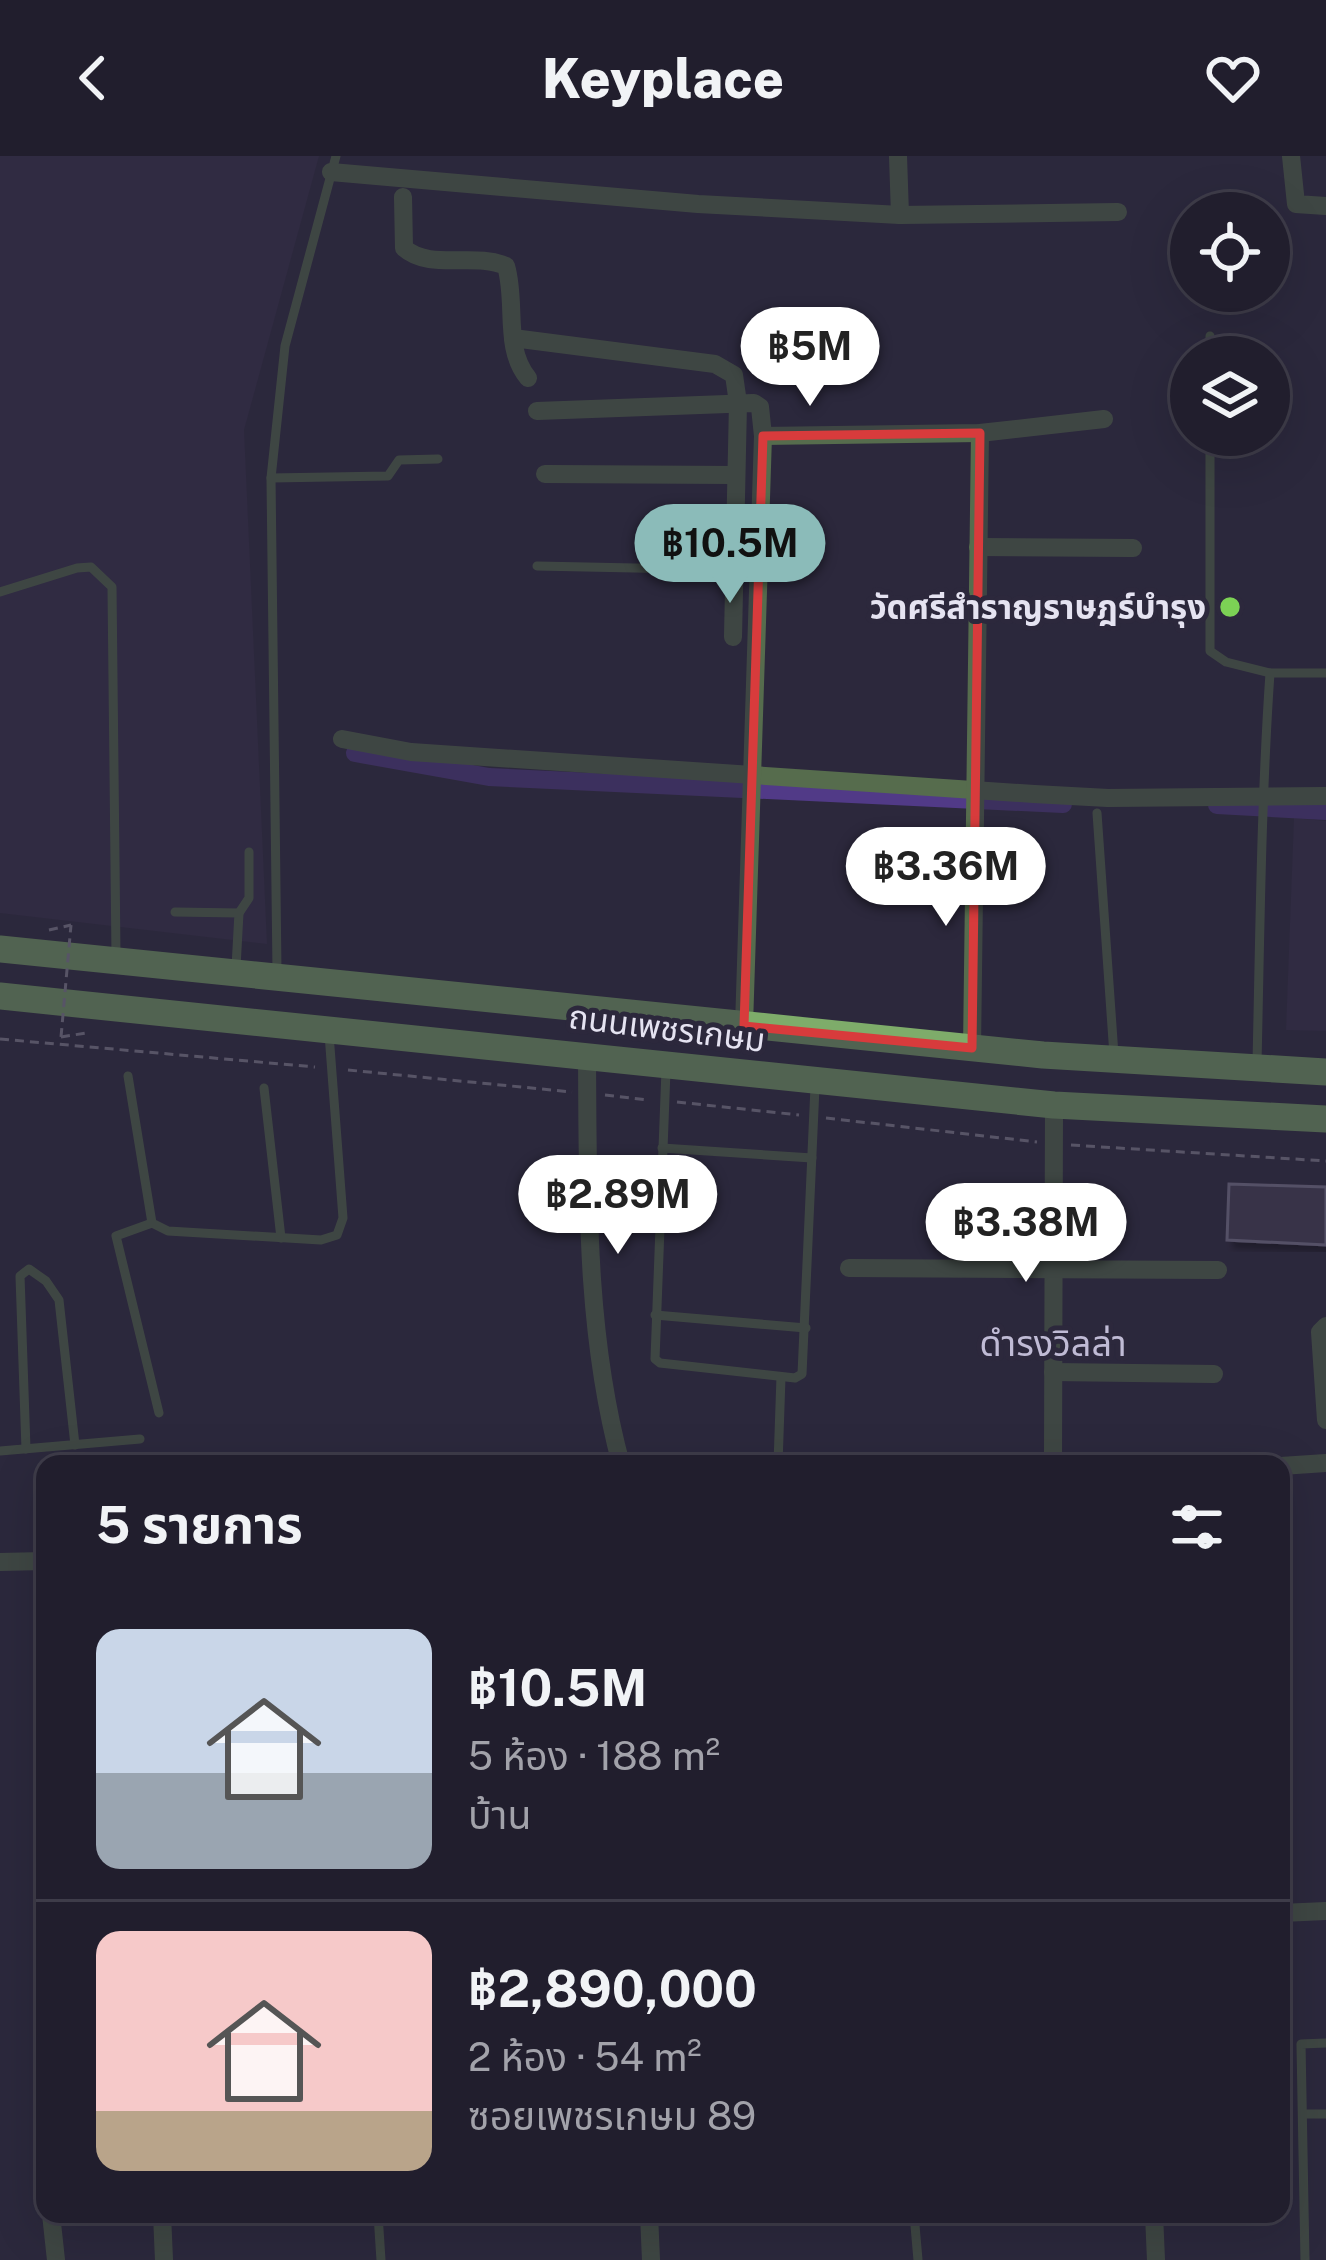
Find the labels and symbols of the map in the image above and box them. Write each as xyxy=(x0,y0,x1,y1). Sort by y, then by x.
pin: ฿5M xyxy=(752,307,868,409)
pin: ฿10.5M xyxy=(632,504,828,606)
place label: วัดศรีสําราญราษฎร์บํารุง xyxy=(870,588,1206,628)
marker: วัดศรีสําราญราษฎร์บํารุง xyxy=(1217,594,1243,620)
pin: ฿3.36M xyxy=(848,827,1044,929)
street label: ถนนเพชรเกษม xyxy=(567,997,767,1059)
pin: ฿2.89M xyxy=(520,1155,716,1257)
pin: ฿3.38M xyxy=(928,1183,1124,1285)
district label: ดำรงวิลล่า xyxy=(979,1322,1127,1364)

